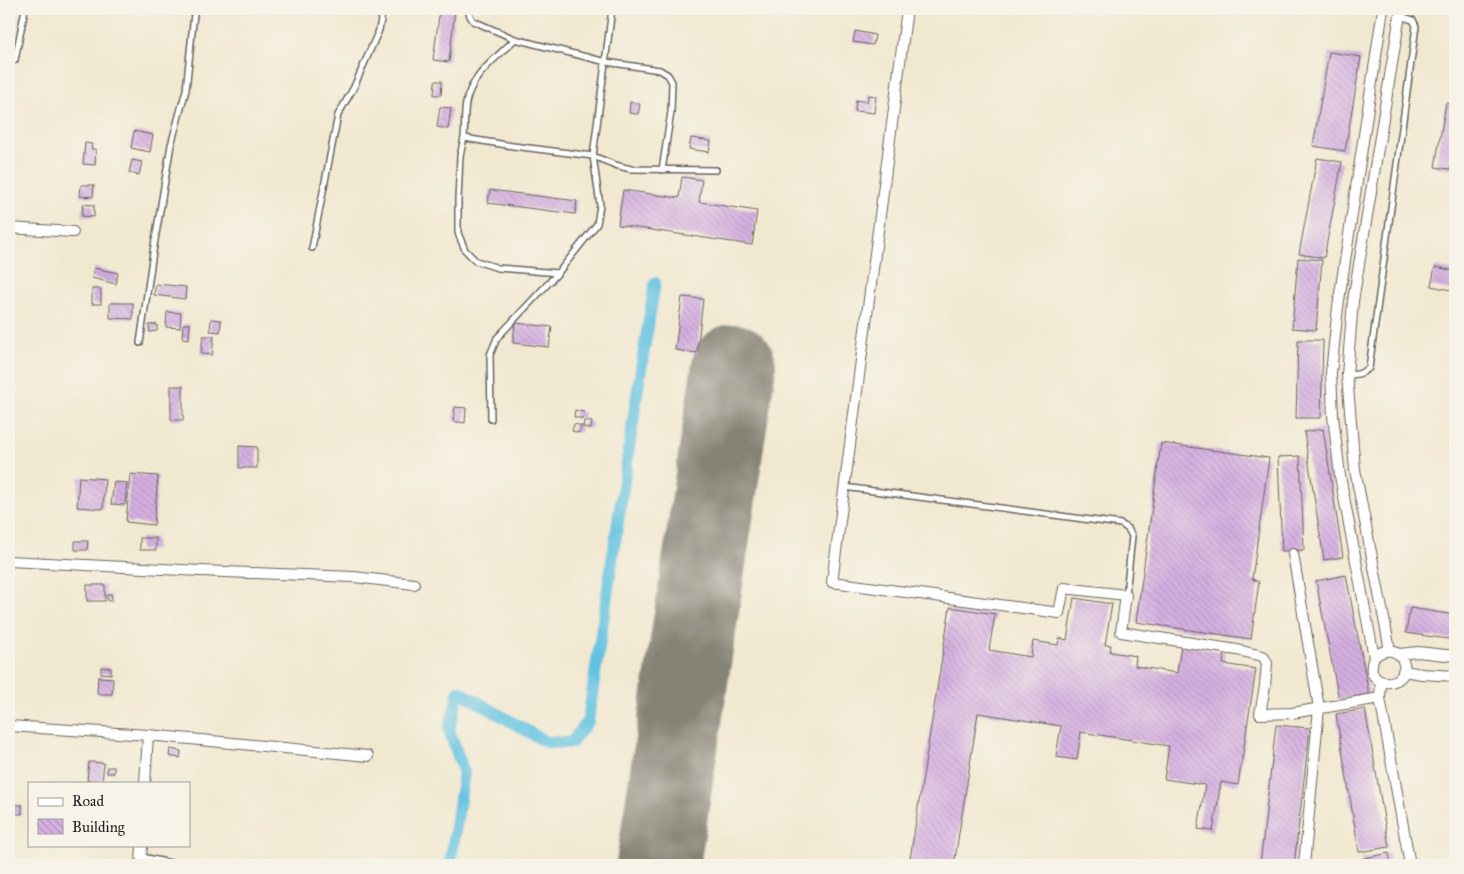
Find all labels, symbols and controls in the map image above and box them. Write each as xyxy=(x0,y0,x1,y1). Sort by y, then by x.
legend xyxy=(28,782,190,846)
text: Road xyxy=(72,792,104,810)
text: Building xyxy=(72,818,126,836)

